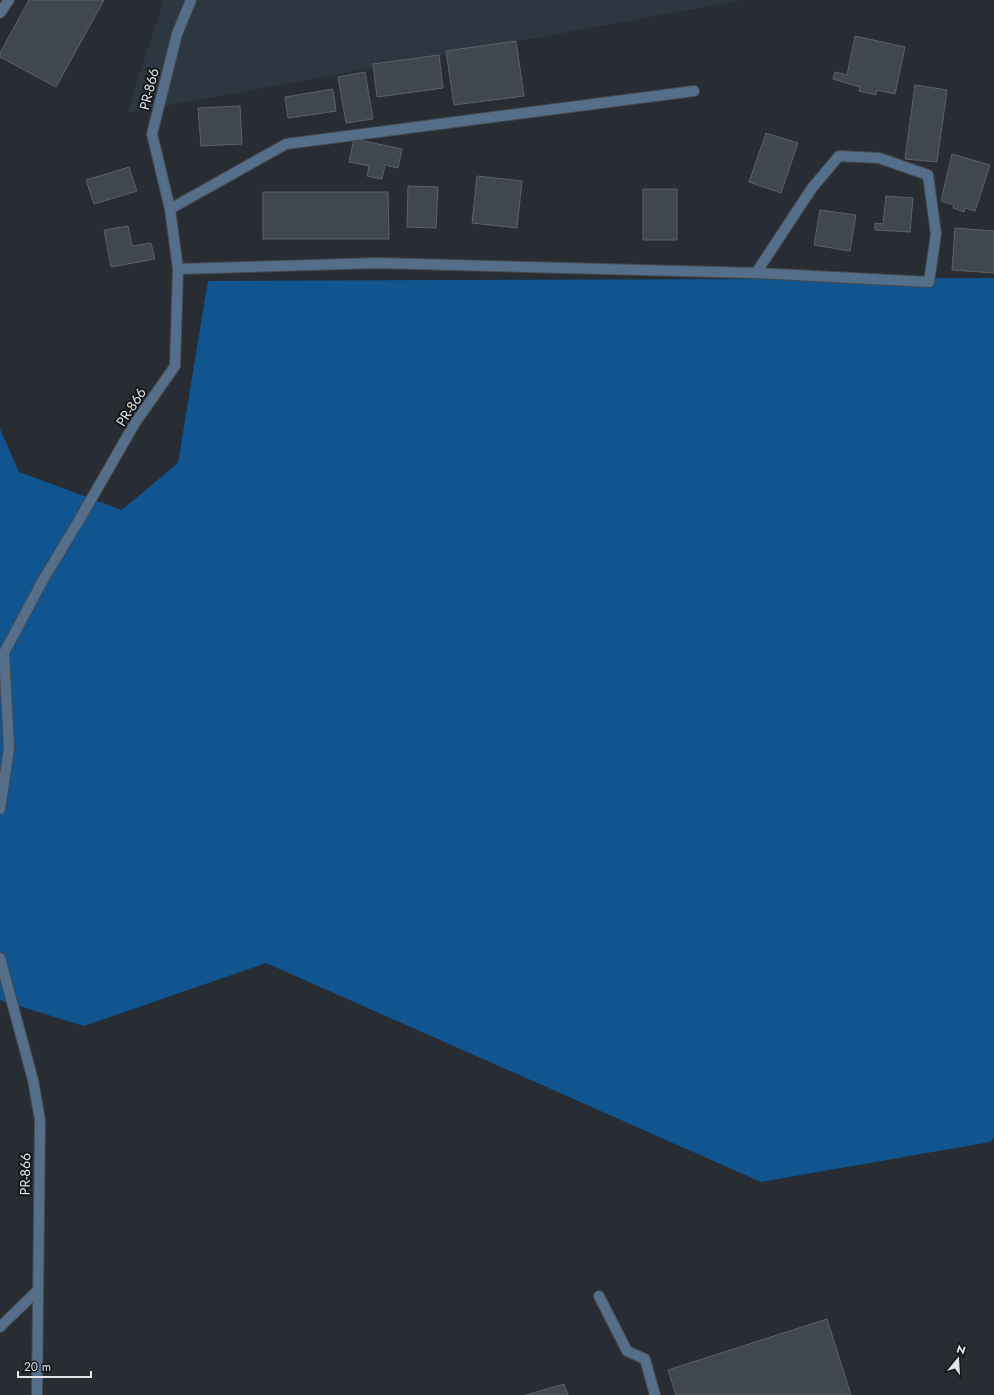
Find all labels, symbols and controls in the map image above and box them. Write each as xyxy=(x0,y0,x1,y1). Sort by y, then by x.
street label: PR-866 xyxy=(134,66,164,112)
street label: PR-866 xyxy=(111,384,151,430)
street label: PR-866 xyxy=(15,1153,35,1195)
north arrow xyxy=(938,1339,978,1379)
text: N xyxy=(954,1341,968,1358)
scale bar xyxy=(18,1353,91,1379)
text: 20 m xyxy=(24,1358,51,1376)

